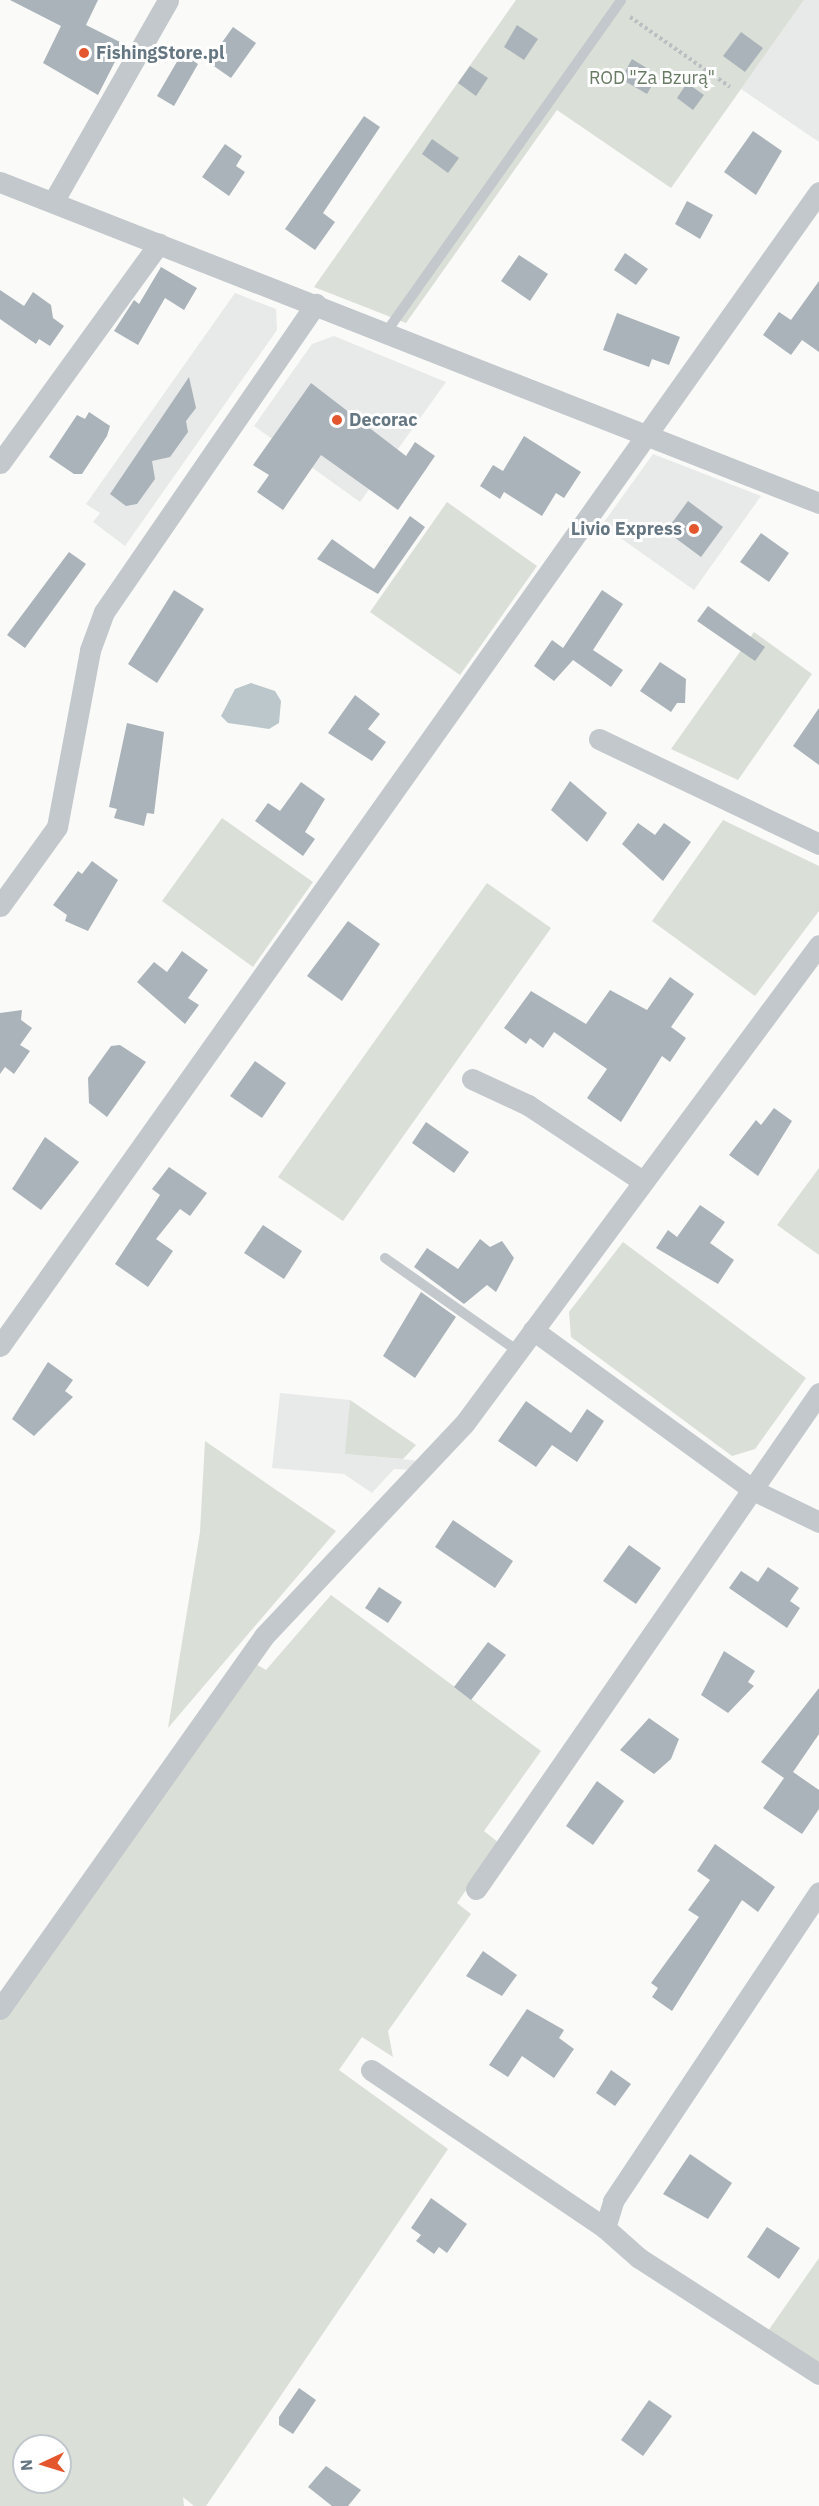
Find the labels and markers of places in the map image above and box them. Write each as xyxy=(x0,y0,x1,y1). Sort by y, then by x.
place label: FishingStore.pl xyxy=(96,42,224,64)
marker: FishingStore.pl xyxy=(77,46,91,60)
place label: Decorac xyxy=(349,409,418,431)
marker: Decorac xyxy=(330,413,344,427)
place label: Livio Express xyxy=(571,518,682,540)
marker: Livio Express xyxy=(687,522,701,536)

